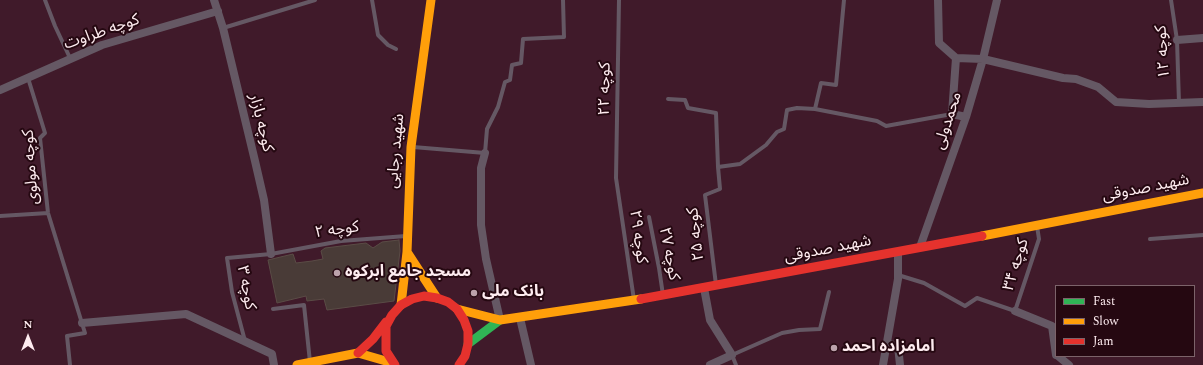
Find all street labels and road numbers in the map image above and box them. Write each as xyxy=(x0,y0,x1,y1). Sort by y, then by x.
street label: کوچه طراوت xyxy=(62,11,142,55)
street label: کوچه ۱۲ xyxy=(1153,25,1175,79)
street label: کوچه ۲۲ xyxy=(596,62,616,116)
street label: محمدولی xyxy=(931,90,967,152)
street label: کوچه بازار xyxy=(243,92,277,154)
street label: شهید رجایی xyxy=(384,113,410,189)
street label: کوچه مولوی xyxy=(20,129,44,205)
street label: شهید صدوقی xyxy=(1101,171,1191,207)
street label: کوچه ۲۵ xyxy=(684,206,710,262)
street label: کوچه ۲۹ xyxy=(624,209,650,265)
street label: کوچه ۲ xyxy=(314,218,360,244)
street label: کوچه ۲۷ xyxy=(653,226,683,282)
street label: شهید صدوقی xyxy=(783,232,873,268)
street label: کوچه ۳۴ xyxy=(1000,237,1034,293)
street label: کوچه ۳ xyxy=(231,264,259,312)

